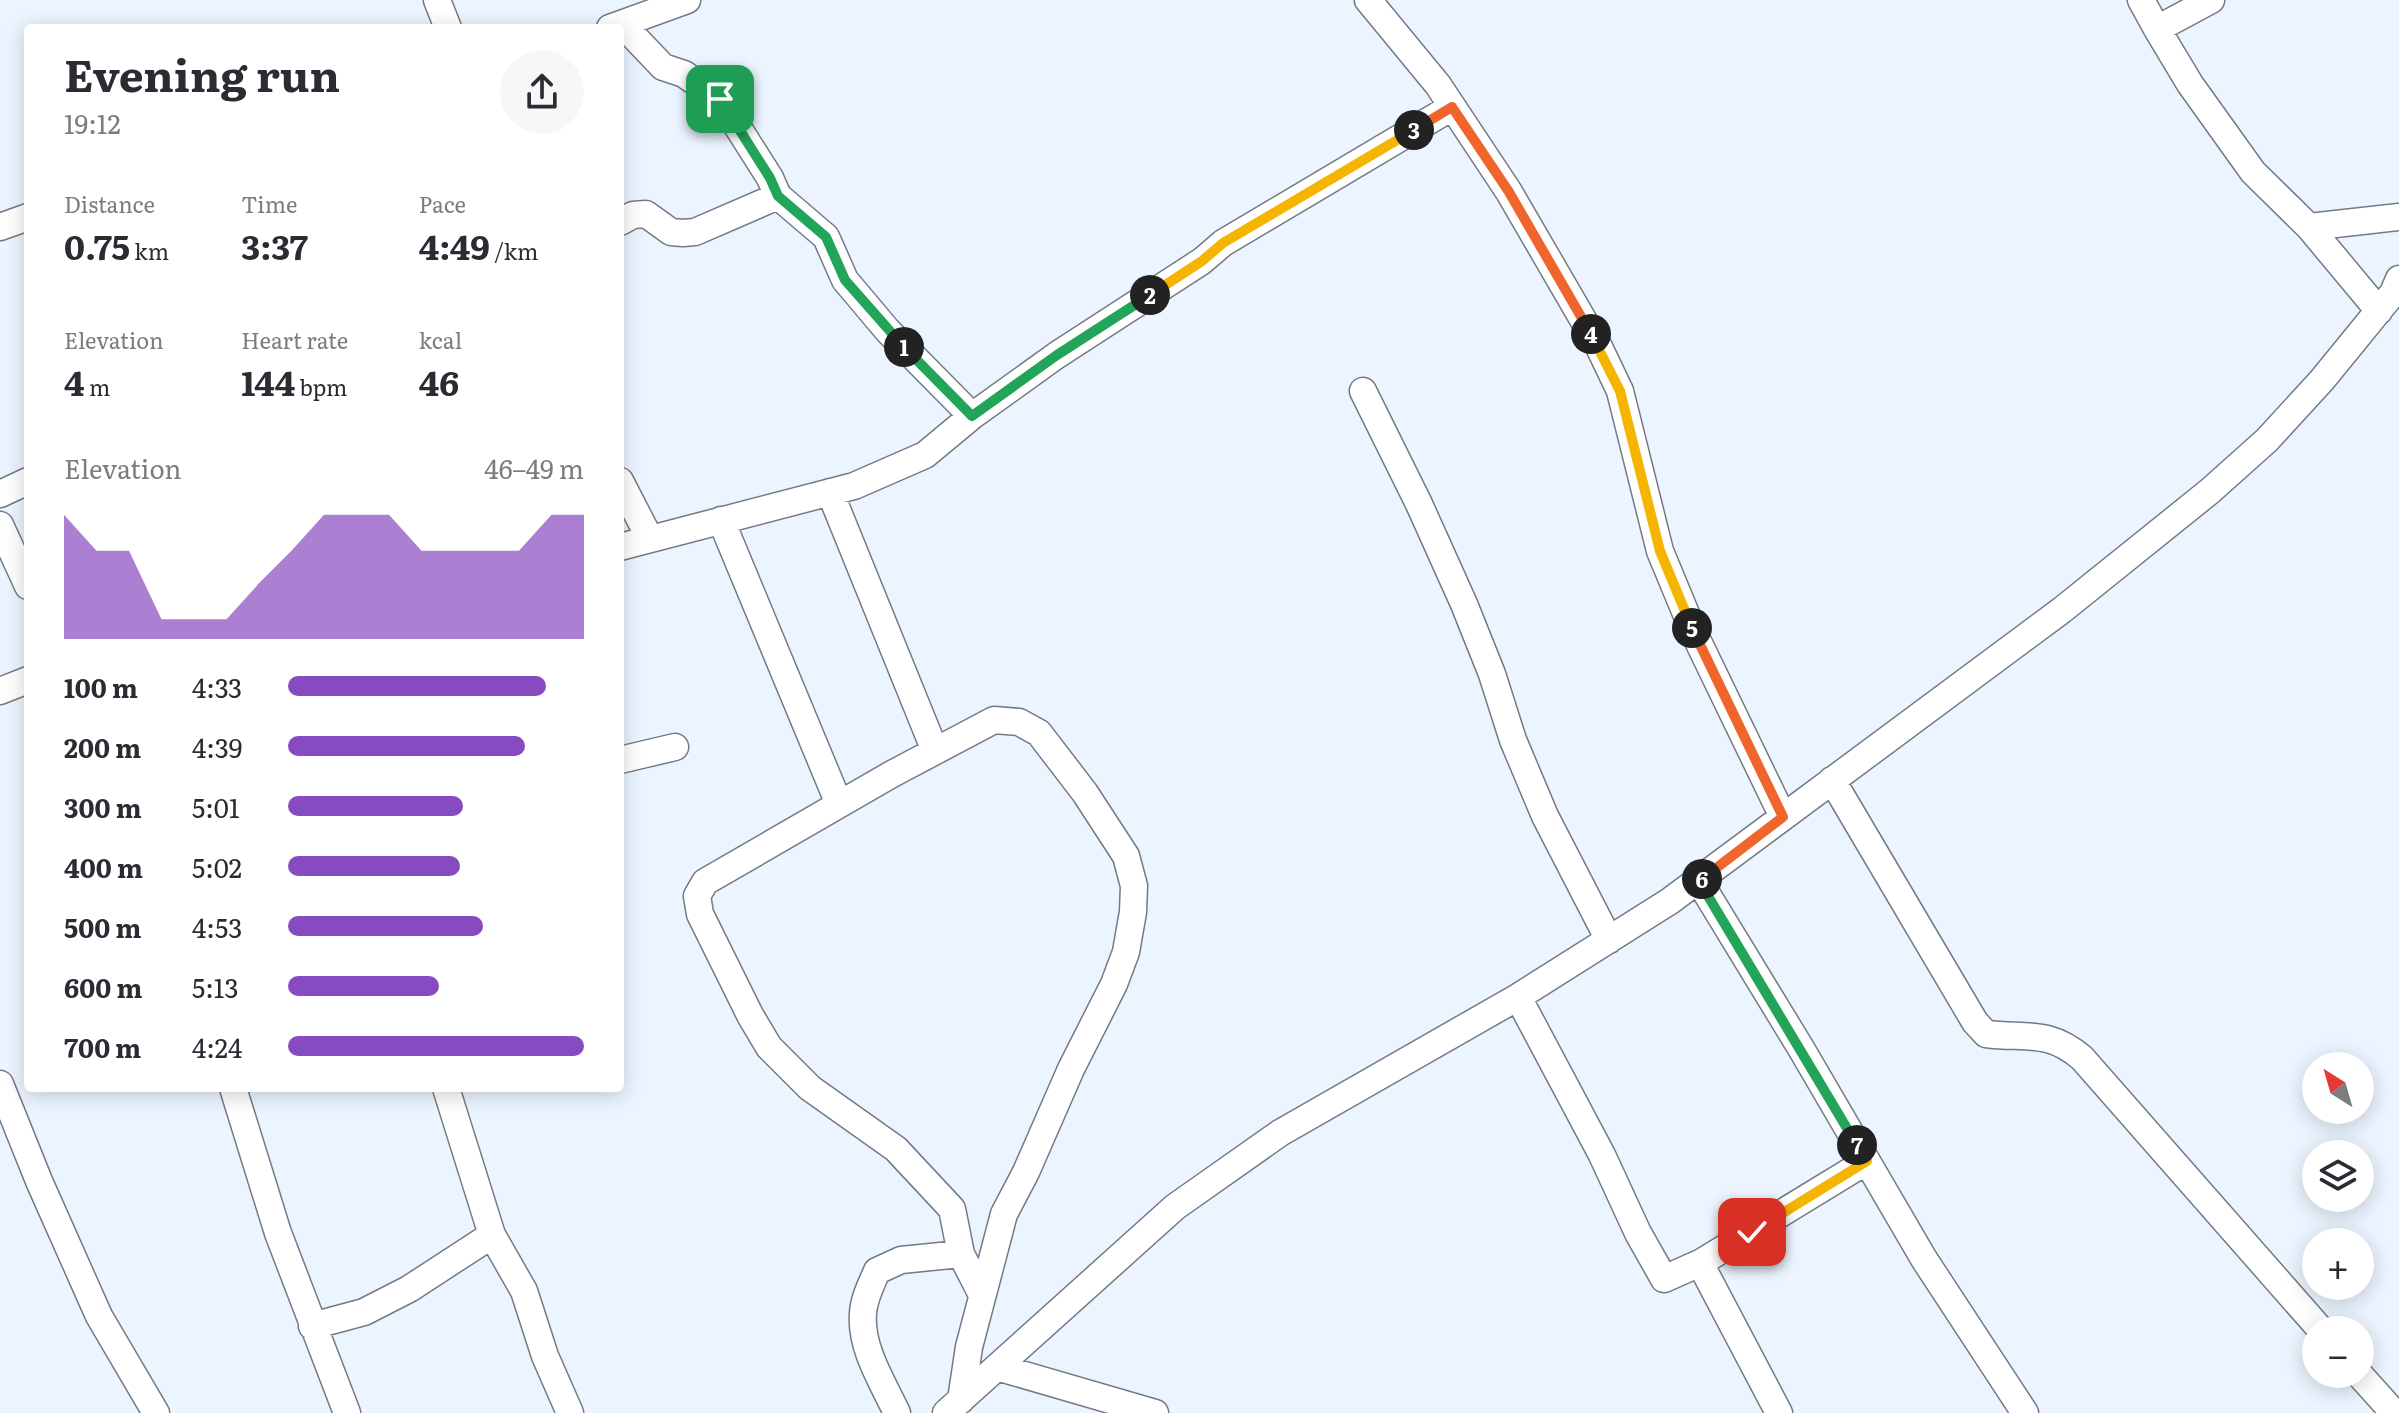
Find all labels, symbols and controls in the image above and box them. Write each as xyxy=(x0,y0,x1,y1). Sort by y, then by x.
text: Evening run xyxy=(64,40,340,106)
button: share xyxy=(500,50,584,134)
pin xyxy=(686,65,754,133)
icon: arrive xyxy=(698,77,742,121)
text: 19:12 xyxy=(64,103,121,142)
pin: 3 xyxy=(1394,110,1434,150)
text: 3 xyxy=(1408,113,1420,146)
text: Distance xyxy=(64,187,155,220)
text: Time xyxy=(241,187,297,220)
text: Pace xyxy=(419,187,466,220)
text: 0.75 xyxy=(64,220,130,270)
text: 3:37 xyxy=(241,220,308,270)
text: 4:49 xyxy=(419,220,490,270)
text: km xyxy=(130,234,169,267)
text: /km xyxy=(490,234,538,267)
pin: 2 xyxy=(1130,275,1170,315)
text: 2 xyxy=(1144,278,1156,311)
pin: 4 xyxy=(1571,314,1611,354)
text: 4 xyxy=(1584,317,1598,350)
text: Elevation xyxy=(64,323,163,356)
text: Heart rate xyxy=(241,323,348,356)
text: kcal xyxy=(419,323,462,356)
pin: 1 xyxy=(884,327,924,367)
text: 1 xyxy=(899,330,909,363)
text: 4 xyxy=(64,356,85,406)
text: 144 xyxy=(241,356,295,406)
text: 46 xyxy=(419,356,459,406)
text: m xyxy=(85,370,110,403)
text: bpm xyxy=(295,370,347,403)
text: Elevation xyxy=(64,448,182,487)
text: 46–49 m xyxy=(484,448,584,487)
pin: 5 xyxy=(1672,608,1712,648)
text: 5 xyxy=(1686,611,1698,644)
text: 100 m xyxy=(64,667,138,706)
text: 4:33 xyxy=(192,667,242,706)
text: 200 m xyxy=(64,727,141,766)
text: 4:39 xyxy=(192,727,242,766)
text: 300 m xyxy=(64,787,142,826)
text: 5:01 xyxy=(192,787,239,826)
text: 400 m xyxy=(64,847,143,886)
text: 5:02 xyxy=(192,847,242,886)
pin: 6 xyxy=(1682,859,1722,899)
text: 6 xyxy=(1696,862,1708,895)
text: 500 m xyxy=(64,907,141,946)
text: 4:53 xyxy=(192,907,242,946)
text: 600 m xyxy=(64,967,142,1006)
text: 5:13 xyxy=(192,967,239,1006)
text: 700 m xyxy=(64,1027,141,1066)
text: 4:24 xyxy=(192,1027,242,1066)
north arrow xyxy=(2302,1052,2374,1124)
map controls xyxy=(2302,1052,2374,1388)
pin: 7 xyxy=(1837,1125,1877,1165)
text: 7 xyxy=(1851,1128,1863,1161)
button: layers xyxy=(2302,1140,2374,1212)
pin xyxy=(1718,1198,1786,1266)
icon: check xyxy=(1730,1210,1774,1254)
button: + xyxy=(2302,1228,2374,1300)
button: − xyxy=(2302,1316,2374,1388)

